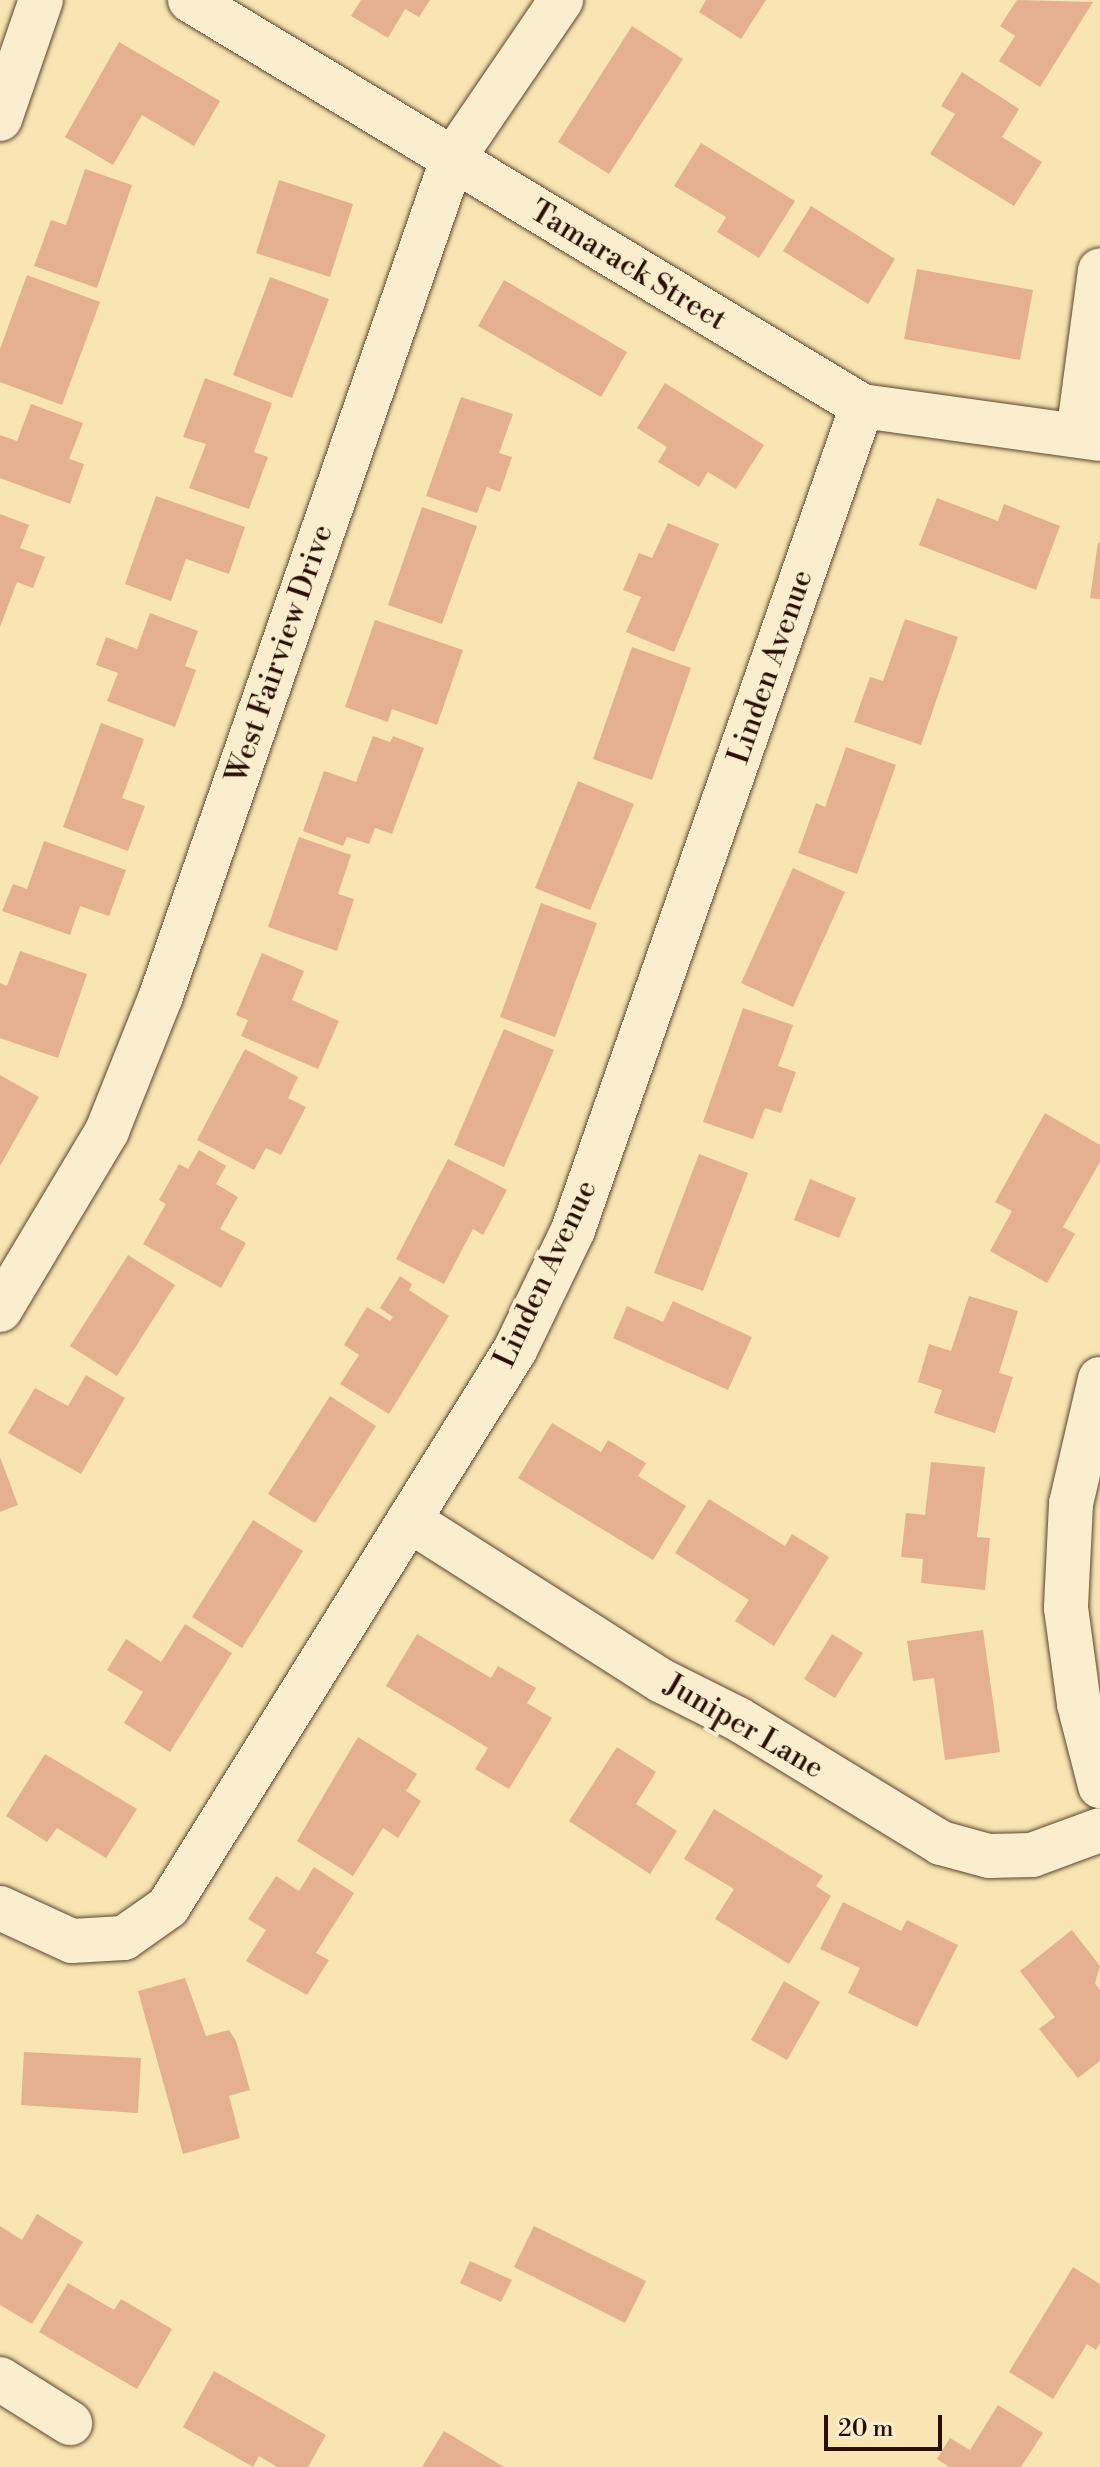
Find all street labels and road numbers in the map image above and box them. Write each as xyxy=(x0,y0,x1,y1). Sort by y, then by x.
street label: Tamarack Street xyxy=(523,193,733,339)
street label: West Fairview Drive xyxy=(219,520,341,788)
street label: Linden Avenue xyxy=(721,565,821,769)
street label: Linden Avenue xyxy=(487,1175,605,1373)
street label: Juniper Lane xyxy=(658,1667,830,1787)

